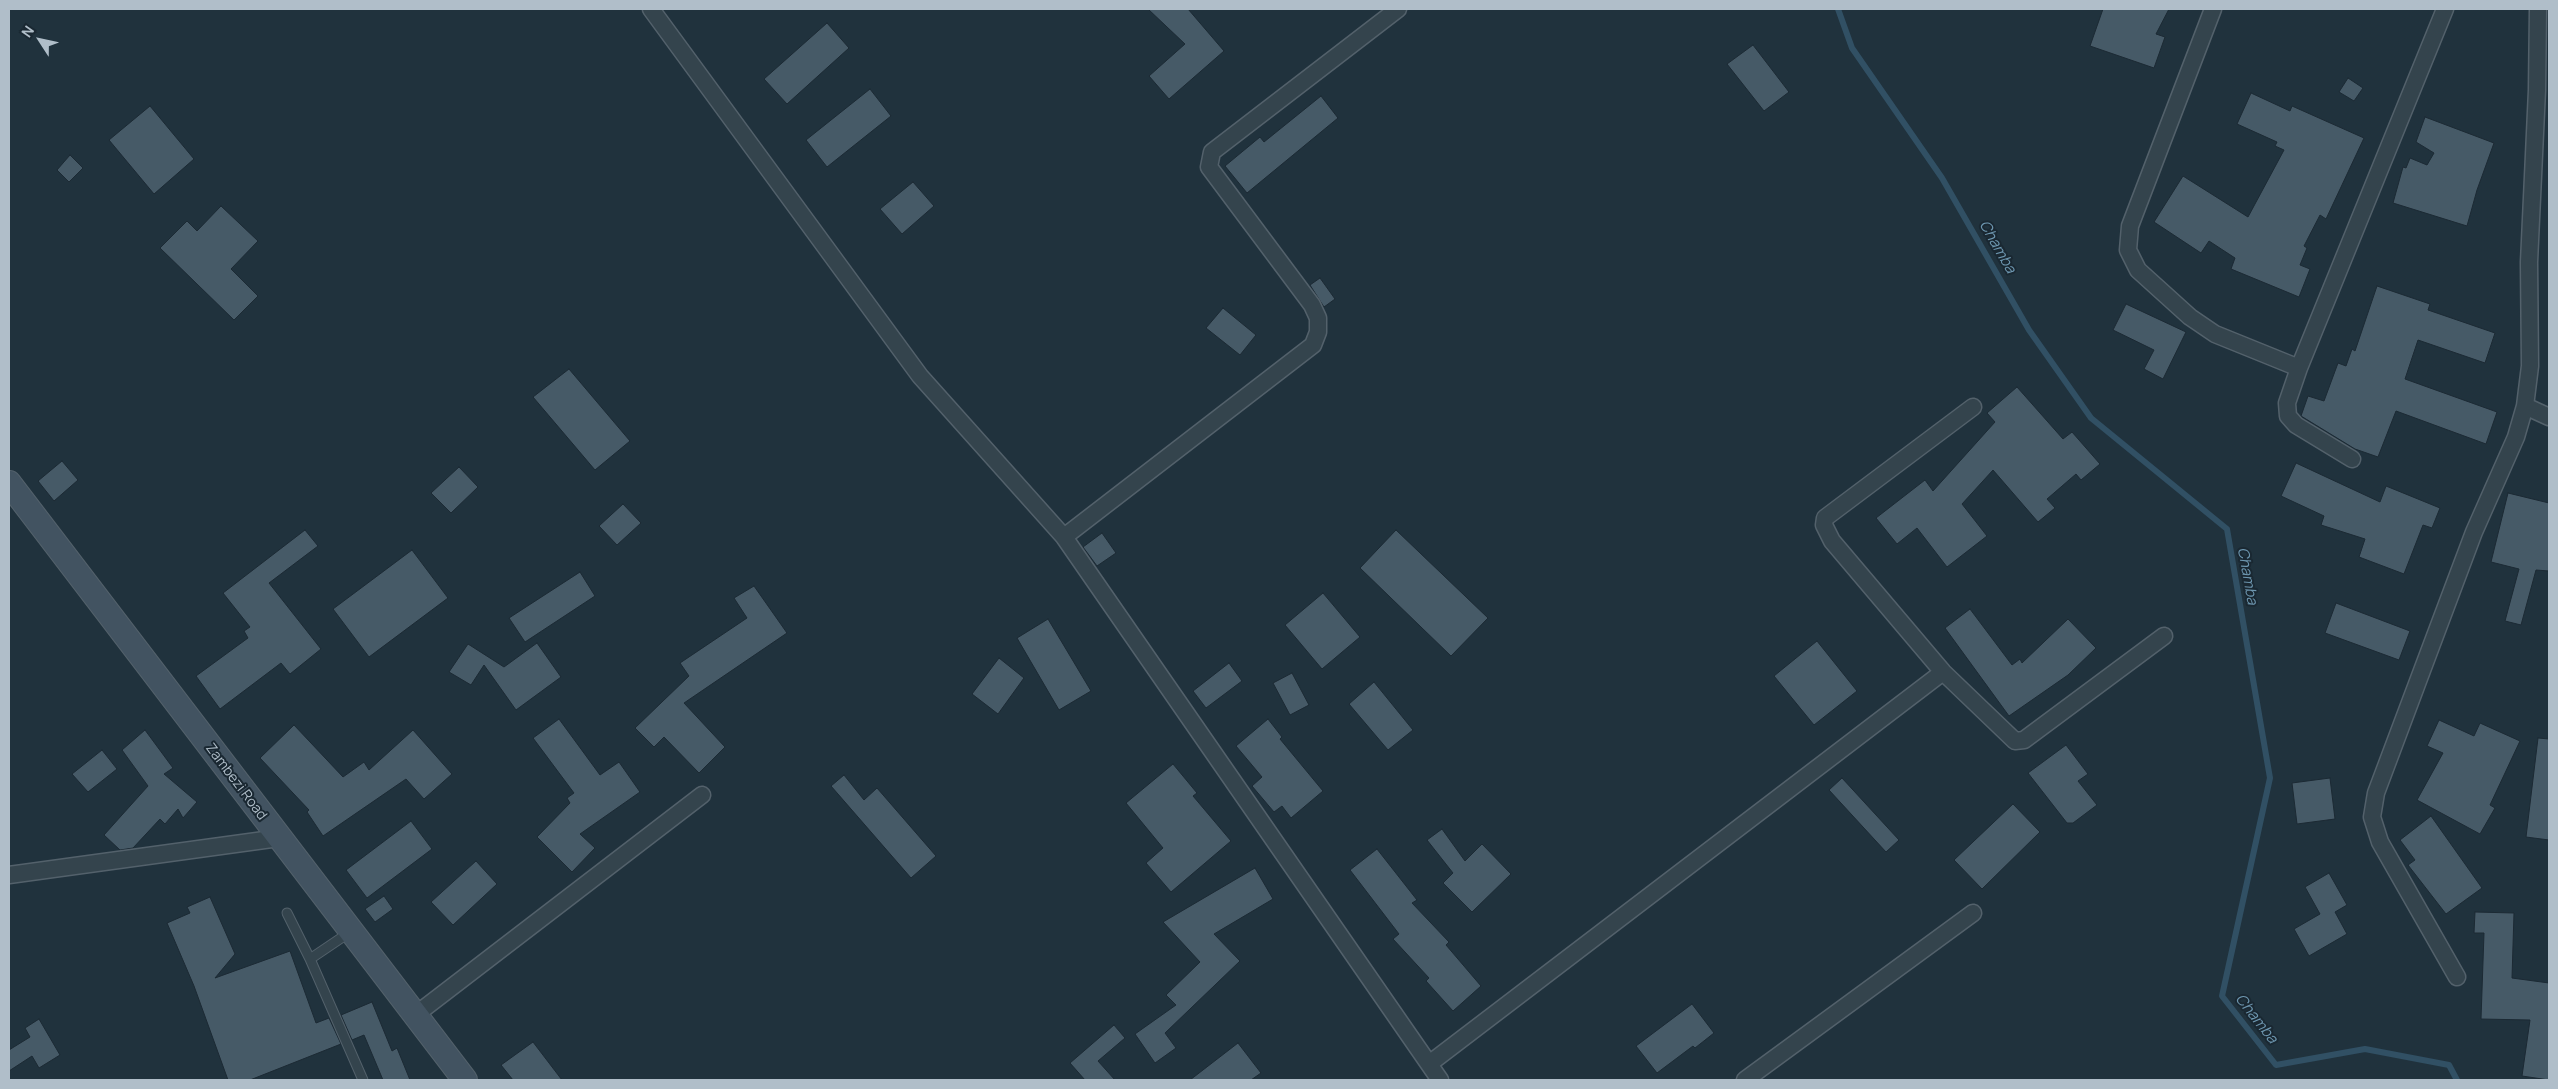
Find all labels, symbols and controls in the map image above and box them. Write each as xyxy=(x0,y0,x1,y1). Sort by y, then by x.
north arrow xyxy=(15,15,65,65)
text: N xyxy=(17,22,38,41)
water label: Chamba xyxy=(1975,217,2019,277)
water label: Chamba xyxy=(2233,546,2261,606)
street label: Zambezi Road xyxy=(202,740,270,824)
water label: Chamba xyxy=(2231,991,2281,1047)

